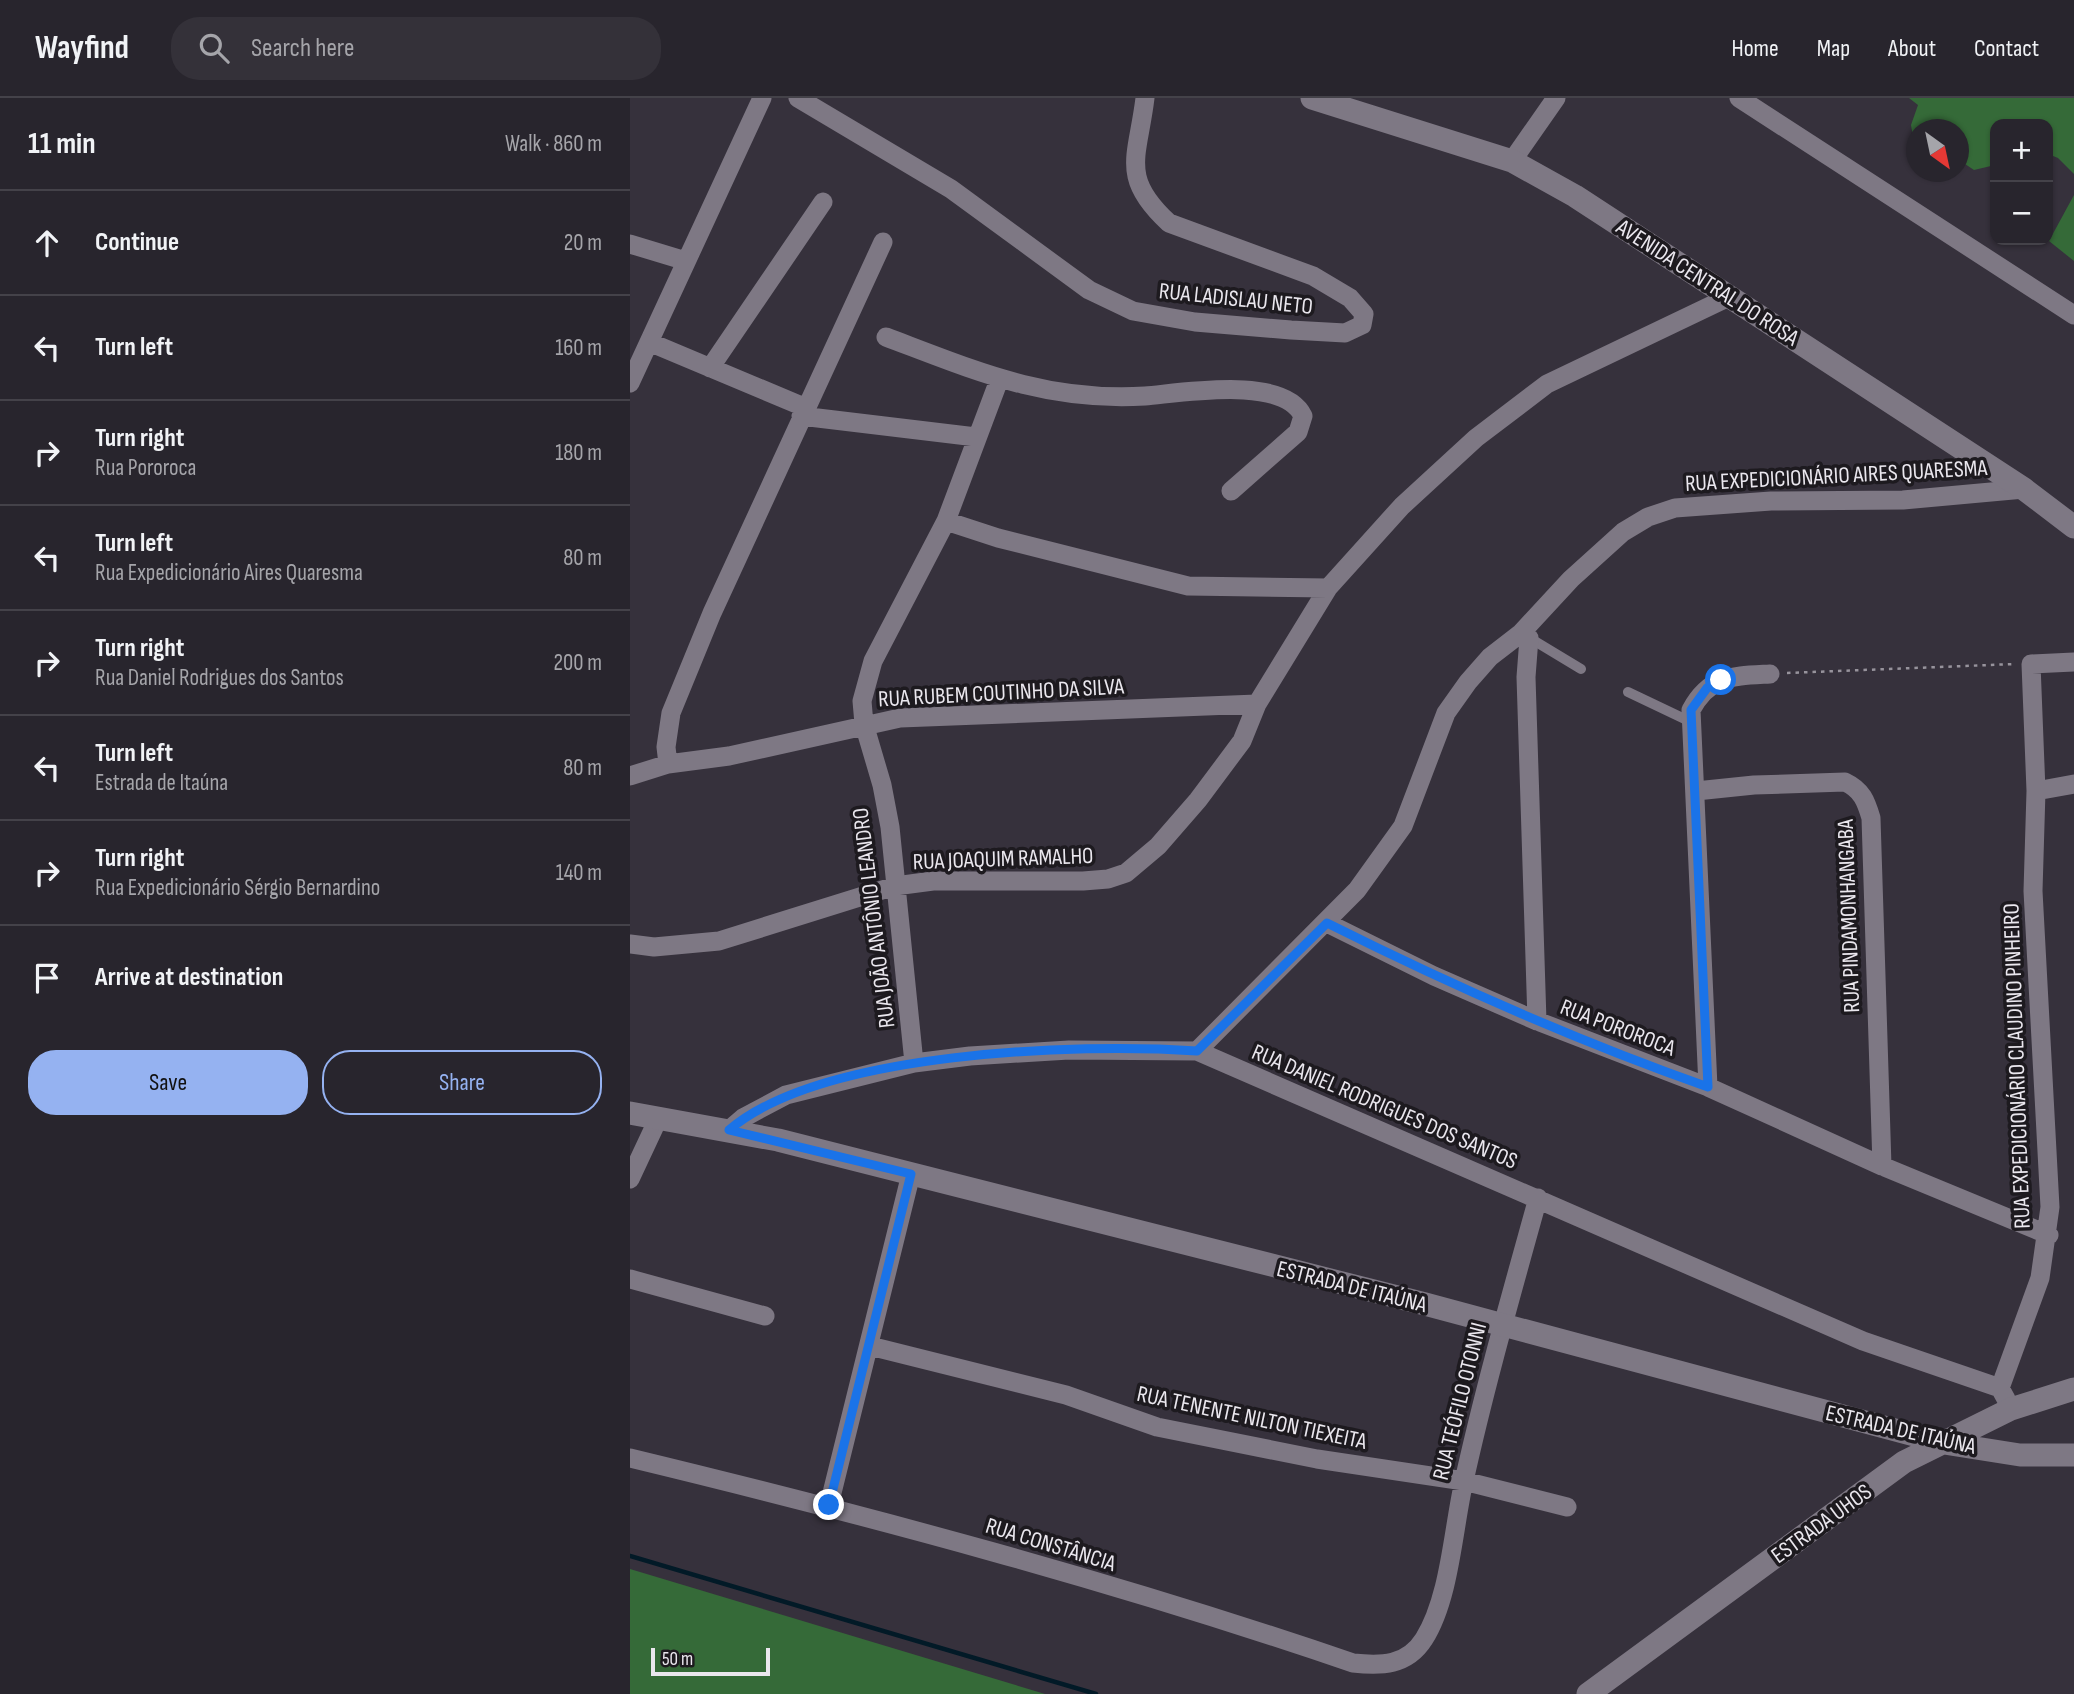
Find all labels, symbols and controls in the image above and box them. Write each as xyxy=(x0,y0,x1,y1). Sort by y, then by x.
search box xyxy=(171,17,661,80)
text: Wayfind xyxy=(35,28,129,68)
icon: search xyxy=(195,29,233,67)
text: Search here xyxy=(251,33,354,64)
text: Home xyxy=(1731,34,1779,63)
text: Map xyxy=(1817,34,1850,63)
text: About xyxy=(1888,34,1936,63)
text: Contact xyxy=(1974,34,2039,63)
north arrow xyxy=(1906,119,1969,182)
map controls xyxy=(1990,119,2053,245)
button: + xyxy=(1990,119,2053,182)
text: 11 min xyxy=(28,126,96,162)
text: Walk · 860 m xyxy=(505,130,602,158)
button: − xyxy=(1990,182,2053,245)
street label: AVENIDA CENTRAL DO ROSA xyxy=(1610,213,1804,352)
icon: ahead xyxy=(28,224,66,262)
text: Continue xyxy=(95,227,179,258)
text: 20 m xyxy=(564,229,602,257)
street label: RUA LADISLAU NETO xyxy=(1158,277,1314,321)
icon: left xyxy=(28,329,66,367)
text: Turn left xyxy=(95,332,173,363)
text: 160 m xyxy=(555,334,602,362)
text: Turn right xyxy=(95,423,184,454)
icon: right xyxy=(28,434,66,472)
text: 180 m xyxy=(555,439,602,467)
text: Rua Pororoca xyxy=(95,454,196,482)
street label: RUA EXPEDICIONÁRIO AIRES QUARESMA xyxy=(1684,454,1988,498)
text: Turn left xyxy=(95,528,173,559)
icon: left xyxy=(28,539,66,577)
text: 80 m xyxy=(563,544,602,572)
text: Rua Expedicionário Aires Quaresma xyxy=(95,559,363,587)
text: Turn right xyxy=(95,633,184,664)
icon: right xyxy=(28,644,66,682)
text: 200 m xyxy=(554,649,602,677)
text: Rua Daniel Rodrigues dos Santos xyxy=(95,664,344,692)
route start xyxy=(1705,664,1736,695)
street label: RUA RUBEM COUTINHO DA SILVA xyxy=(877,673,1125,713)
text: Turn left xyxy=(95,738,173,769)
icon: left xyxy=(28,749,66,787)
text: 80 m xyxy=(563,754,602,782)
text: Estrada de Itaúna xyxy=(95,769,228,797)
street label: RUA JOÃO ANTÔNIO LEANDRO xyxy=(847,806,901,1030)
street label: RUA PINDAMONHANGABA xyxy=(1832,819,1866,1013)
street label: RUA JOAQUIM RAMALHO xyxy=(912,842,1094,876)
text: Turn right xyxy=(95,843,184,874)
icon: right xyxy=(28,854,66,892)
text: 140 m xyxy=(556,859,602,887)
text: Rua Expedicionário Sérgio Bernardino xyxy=(95,874,380,902)
street label: RUA EXPEDICIONÁRIO CLAUDINO PINHEIRO xyxy=(1997,903,2037,1229)
icon: arrive xyxy=(28,959,66,997)
text: Arrive at destination xyxy=(95,962,283,993)
street label: RUA POROROCA xyxy=(1556,993,1679,1063)
street label: RUA DANIEL RODRIGUES DOS SANTOS xyxy=(1248,1038,1522,1176)
button: Save xyxy=(28,1050,308,1115)
button: Share xyxy=(322,1050,602,1115)
street label: ESTRADA DE ITAÚNA xyxy=(1274,1255,1430,1319)
street label: RUA TEÓFILO OTONNI xyxy=(1427,1320,1493,1483)
street label: RUA TENENTE NILTON TIEXEITA xyxy=(1134,1380,1369,1456)
street label: ESTRADA DE ITAÚNA xyxy=(1823,1399,1979,1461)
street label: ESTRADA UHOS xyxy=(1766,1478,1877,1570)
route end xyxy=(813,1489,844,1520)
street label: RUA CONSTÂNCIA xyxy=(982,1512,1119,1578)
scale bar xyxy=(651,1645,770,1677)
text: 50 m xyxy=(662,1648,693,1671)

